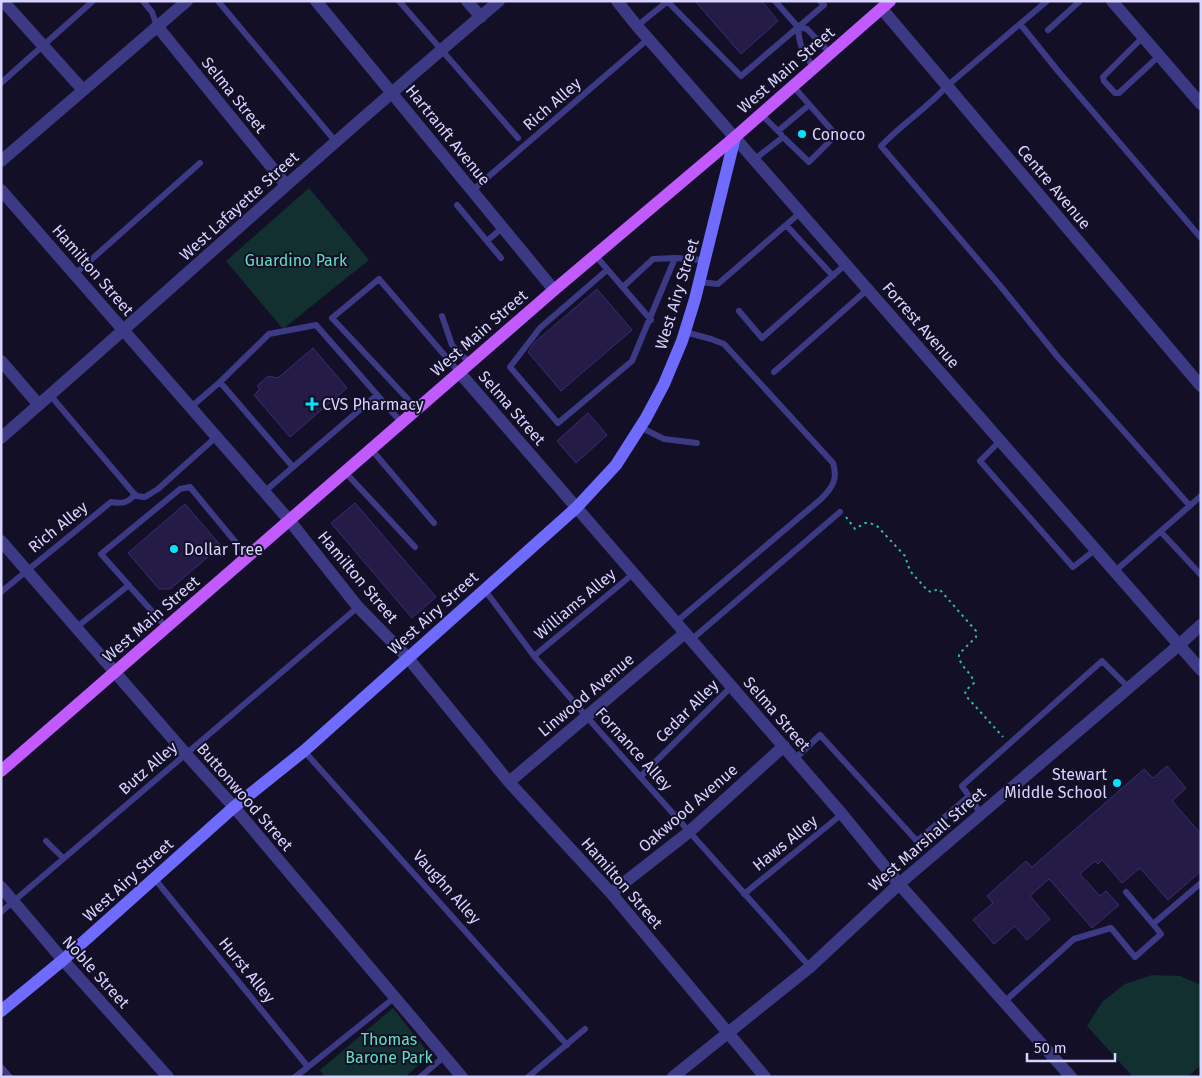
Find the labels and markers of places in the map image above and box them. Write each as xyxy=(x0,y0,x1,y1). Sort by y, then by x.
place label: Conoco xyxy=(812,125,865,144)
marker: Conoco xyxy=(796,128,808,140)
place label: CVS Pharmacy xyxy=(322,395,424,414)
marker: CVS Pharmacy xyxy=(306,398,318,410)
place label: Dollar Tree xyxy=(184,540,263,559)
marker: Dollar Tree xyxy=(168,543,180,555)
place label: Stewart Middle School xyxy=(1004,765,1107,802)
marker: Stewart Middle School xyxy=(1111,777,1123,789)

